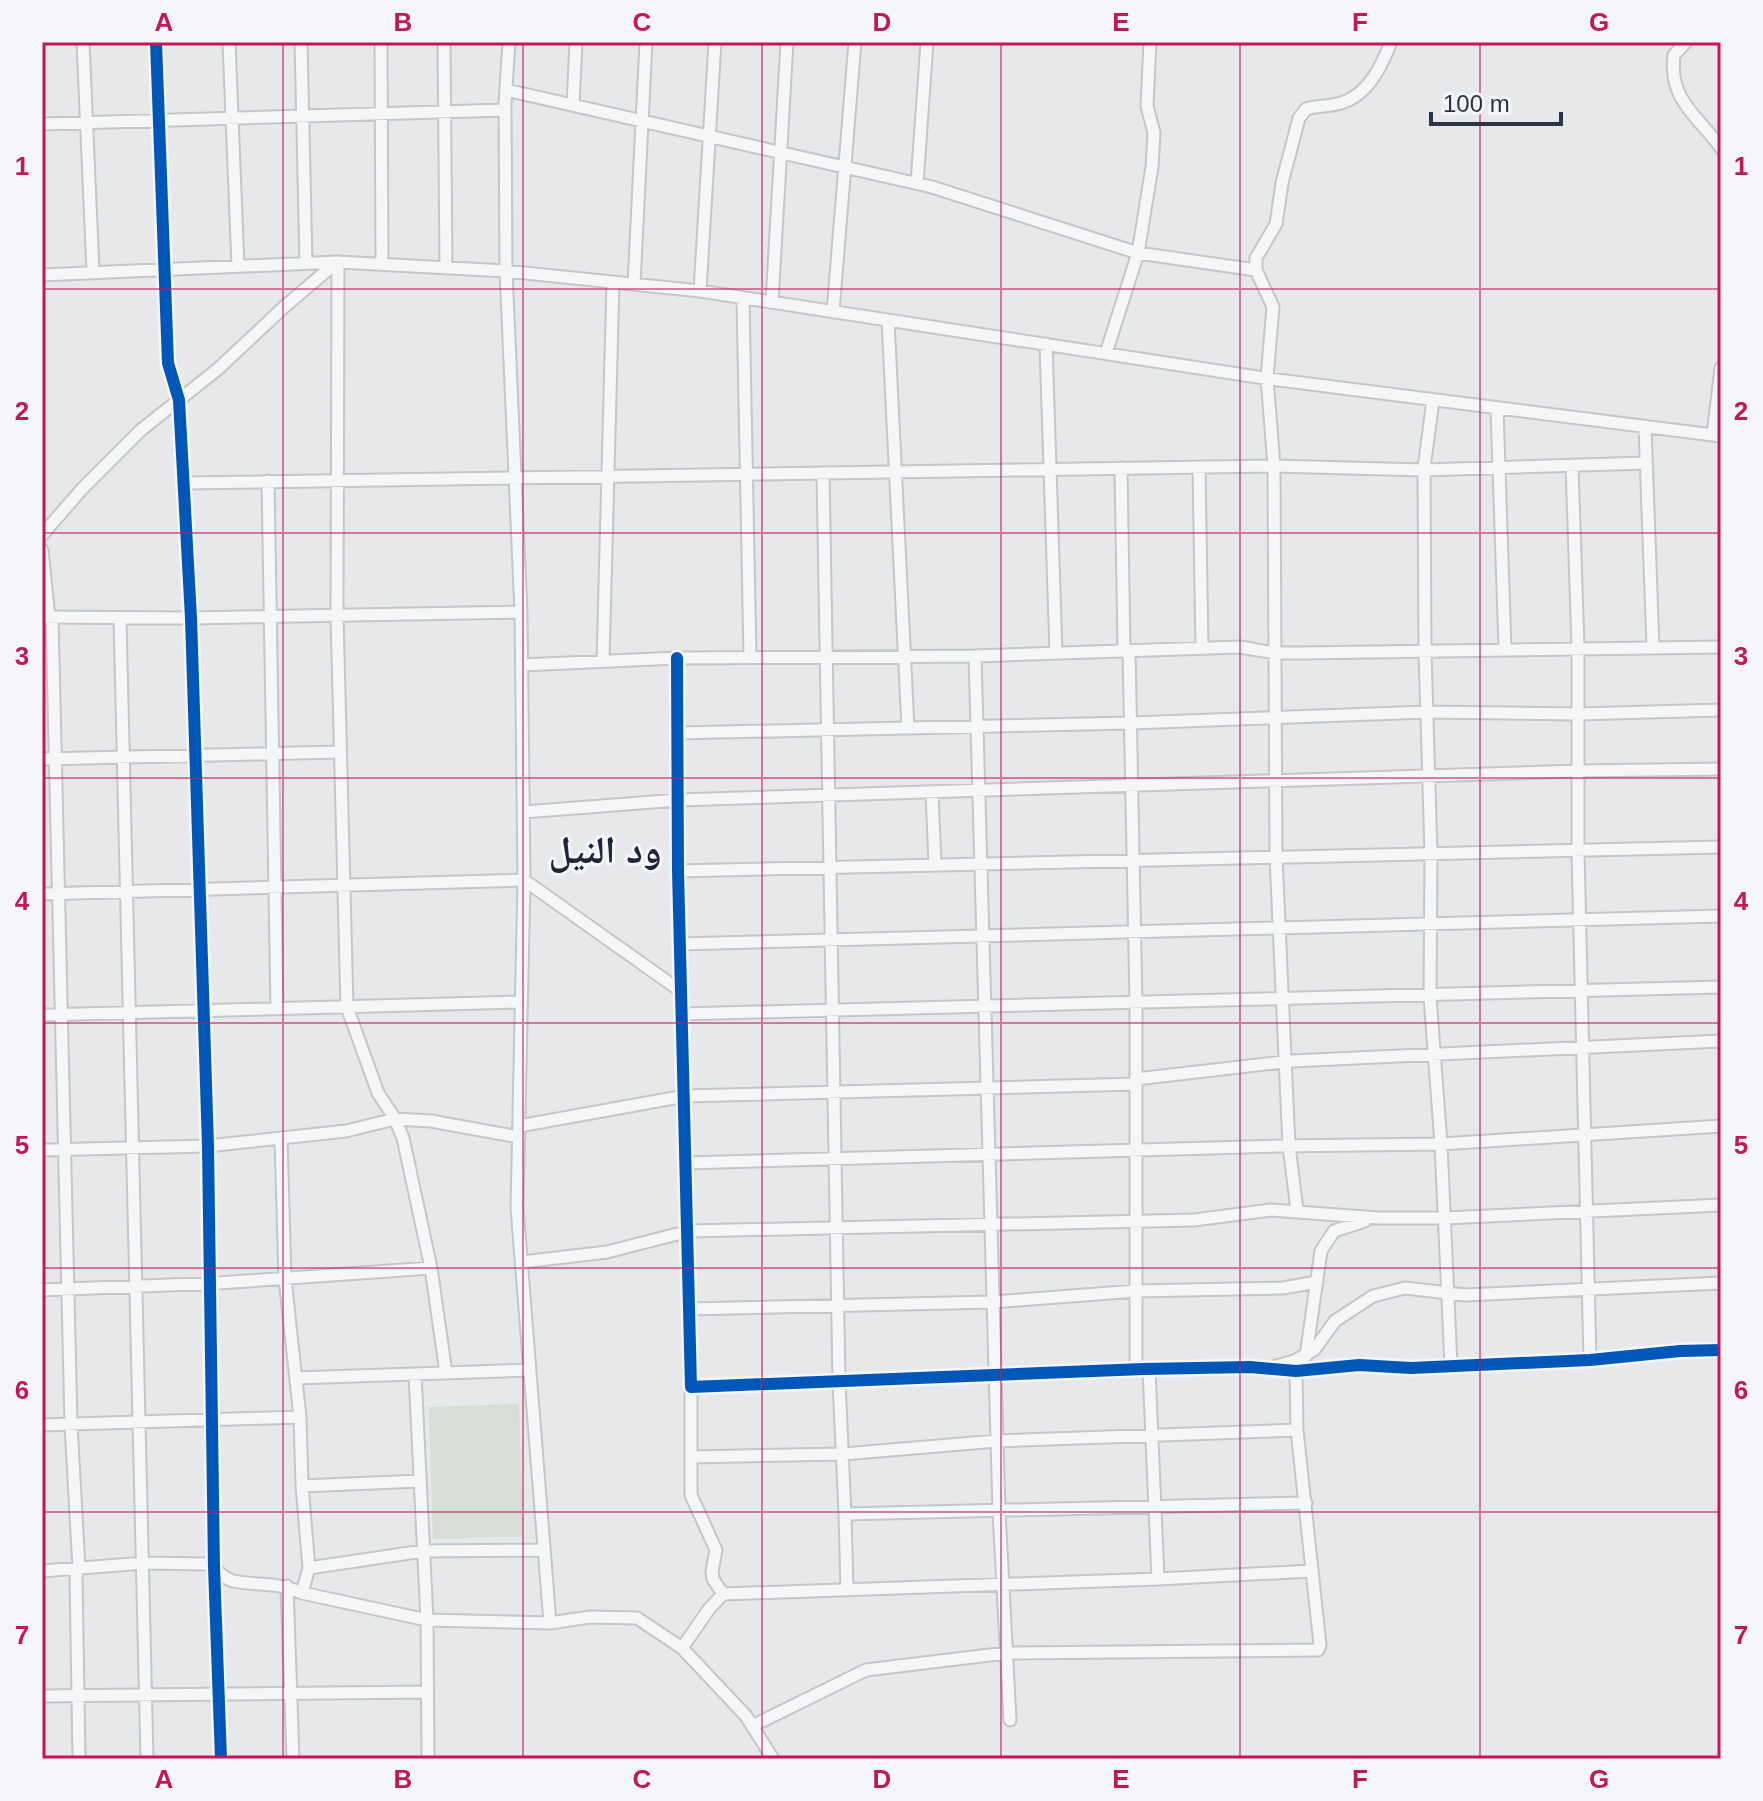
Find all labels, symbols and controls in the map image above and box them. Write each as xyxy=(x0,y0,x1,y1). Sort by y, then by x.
text: A xyxy=(155,7,174,37)
text: B xyxy=(394,7,412,37)
text: C xyxy=(633,7,652,37)
text: D xyxy=(873,7,891,37)
text: E xyxy=(1112,7,1130,37)
text: F xyxy=(1352,7,1368,37)
text: G xyxy=(1589,7,1609,37)
scale bar xyxy=(1431,76,1561,126)
text: 100 m xyxy=(1443,90,1510,117)
text: 1 xyxy=(15,151,29,181)
text: 1 xyxy=(1734,151,1748,181)
text: 2 xyxy=(15,396,29,426)
text: 2 xyxy=(1734,396,1748,426)
text: 3 xyxy=(15,641,29,671)
text: 3 xyxy=(1734,641,1748,671)
district label: ود النيل xyxy=(548,829,662,873)
text: 4 xyxy=(15,886,30,916)
text: 4 xyxy=(1734,886,1749,916)
text: 5 xyxy=(15,1130,29,1160)
text: 5 xyxy=(1734,1130,1748,1160)
text: 6 xyxy=(15,1375,29,1405)
text: 6 xyxy=(1734,1375,1748,1405)
text: 7 xyxy=(15,1620,29,1650)
text: 7 xyxy=(1734,1620,1748,1650)
text: A xyxy=(155,1764,174,1794)
text: B xyxy=(394,1764,412,1794)
text: C xyxy=(633,1764,652,1794)
text: D xyxy=(873,1764,891,1794)
text: E xyxy=(1112,1764,1130,1794)
text: F xyxy=(1352,1764,1368,1794)
text: G xyxy=(1589,1764,1609,1794)

